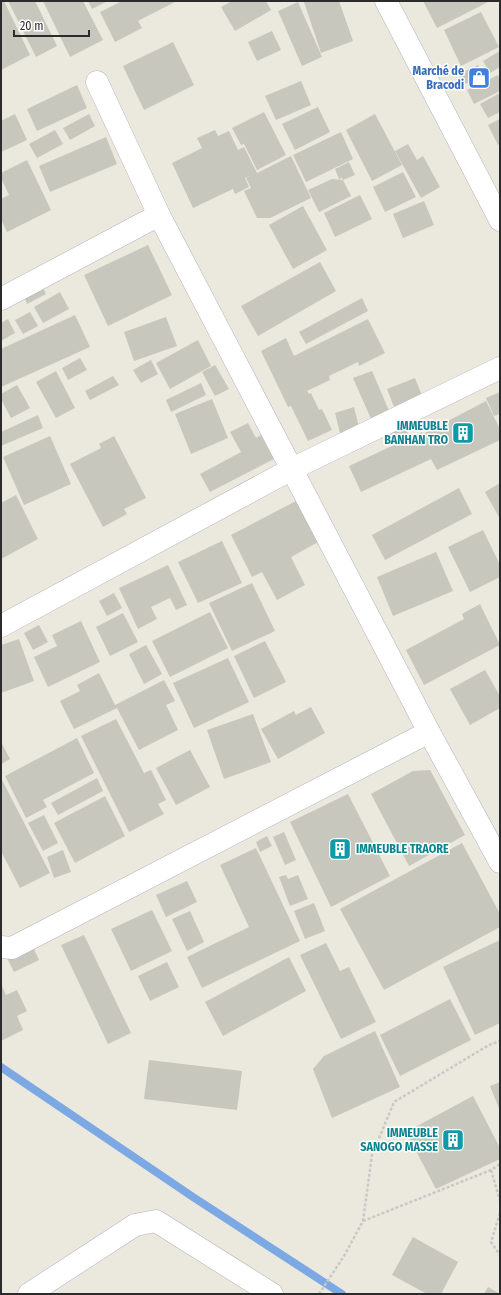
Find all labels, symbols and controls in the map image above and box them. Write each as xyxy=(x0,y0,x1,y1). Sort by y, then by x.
scale bar xyxy=(14,12,89,38)
text: 20 m xyxy=(20,19,44,33)
place label: Marché de Bracodi xyxy=(413,64,464,92)
shop icon: Marché de Bracodi xyxy=(466,65,492,91)
place label: IMMEUBLE BANHAN TRO xyxy=(384,419,448,447)
building icon: IMMEUBLE BANHAN TRO xyxy=(450,420,476,446)
building icon: IMMEUBLE TRAORE xyxy=(327,836,353,862)
place label: IMMEUBLE TRAORE xyxy=(356,842,449,856)
place label: IMMEUBLE SANOGO MASSE xyxy=(360,1126,438,1154)
building icon: IMMEUBLE SANOGO MASSE xyxy=(440,1127,466,1153)

